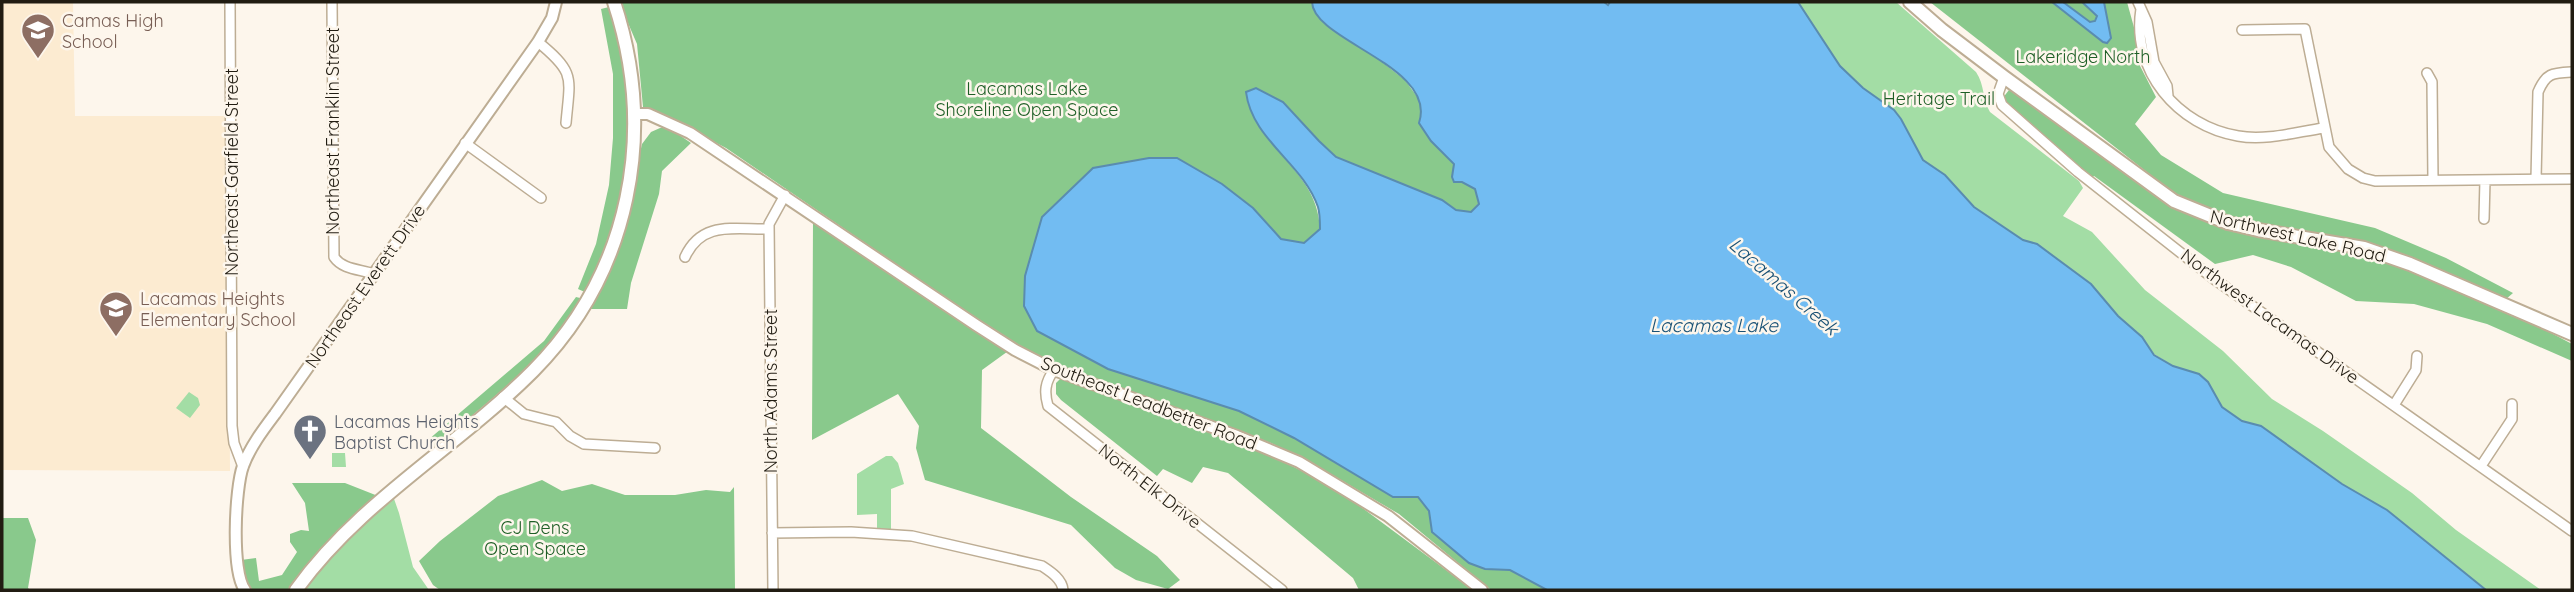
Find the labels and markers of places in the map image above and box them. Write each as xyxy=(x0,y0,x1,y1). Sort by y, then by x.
place label: Camas High School xyxy=(62,9,164,53)
school or university icon: Camas High School xyxy=(19,11,57,60)
place label: Lacamas Heights Elementary School xyxy=(140,287,296,331)
school or university icon: Lacamas Heights Elementary School xyxy=(97,289,135,338)
place label: Lacamas Heights Baptist Church xyxy=(334,410,479,454)
church icon: Lacamas Heights Baptist Church xyxy=(291,412,329,461)

